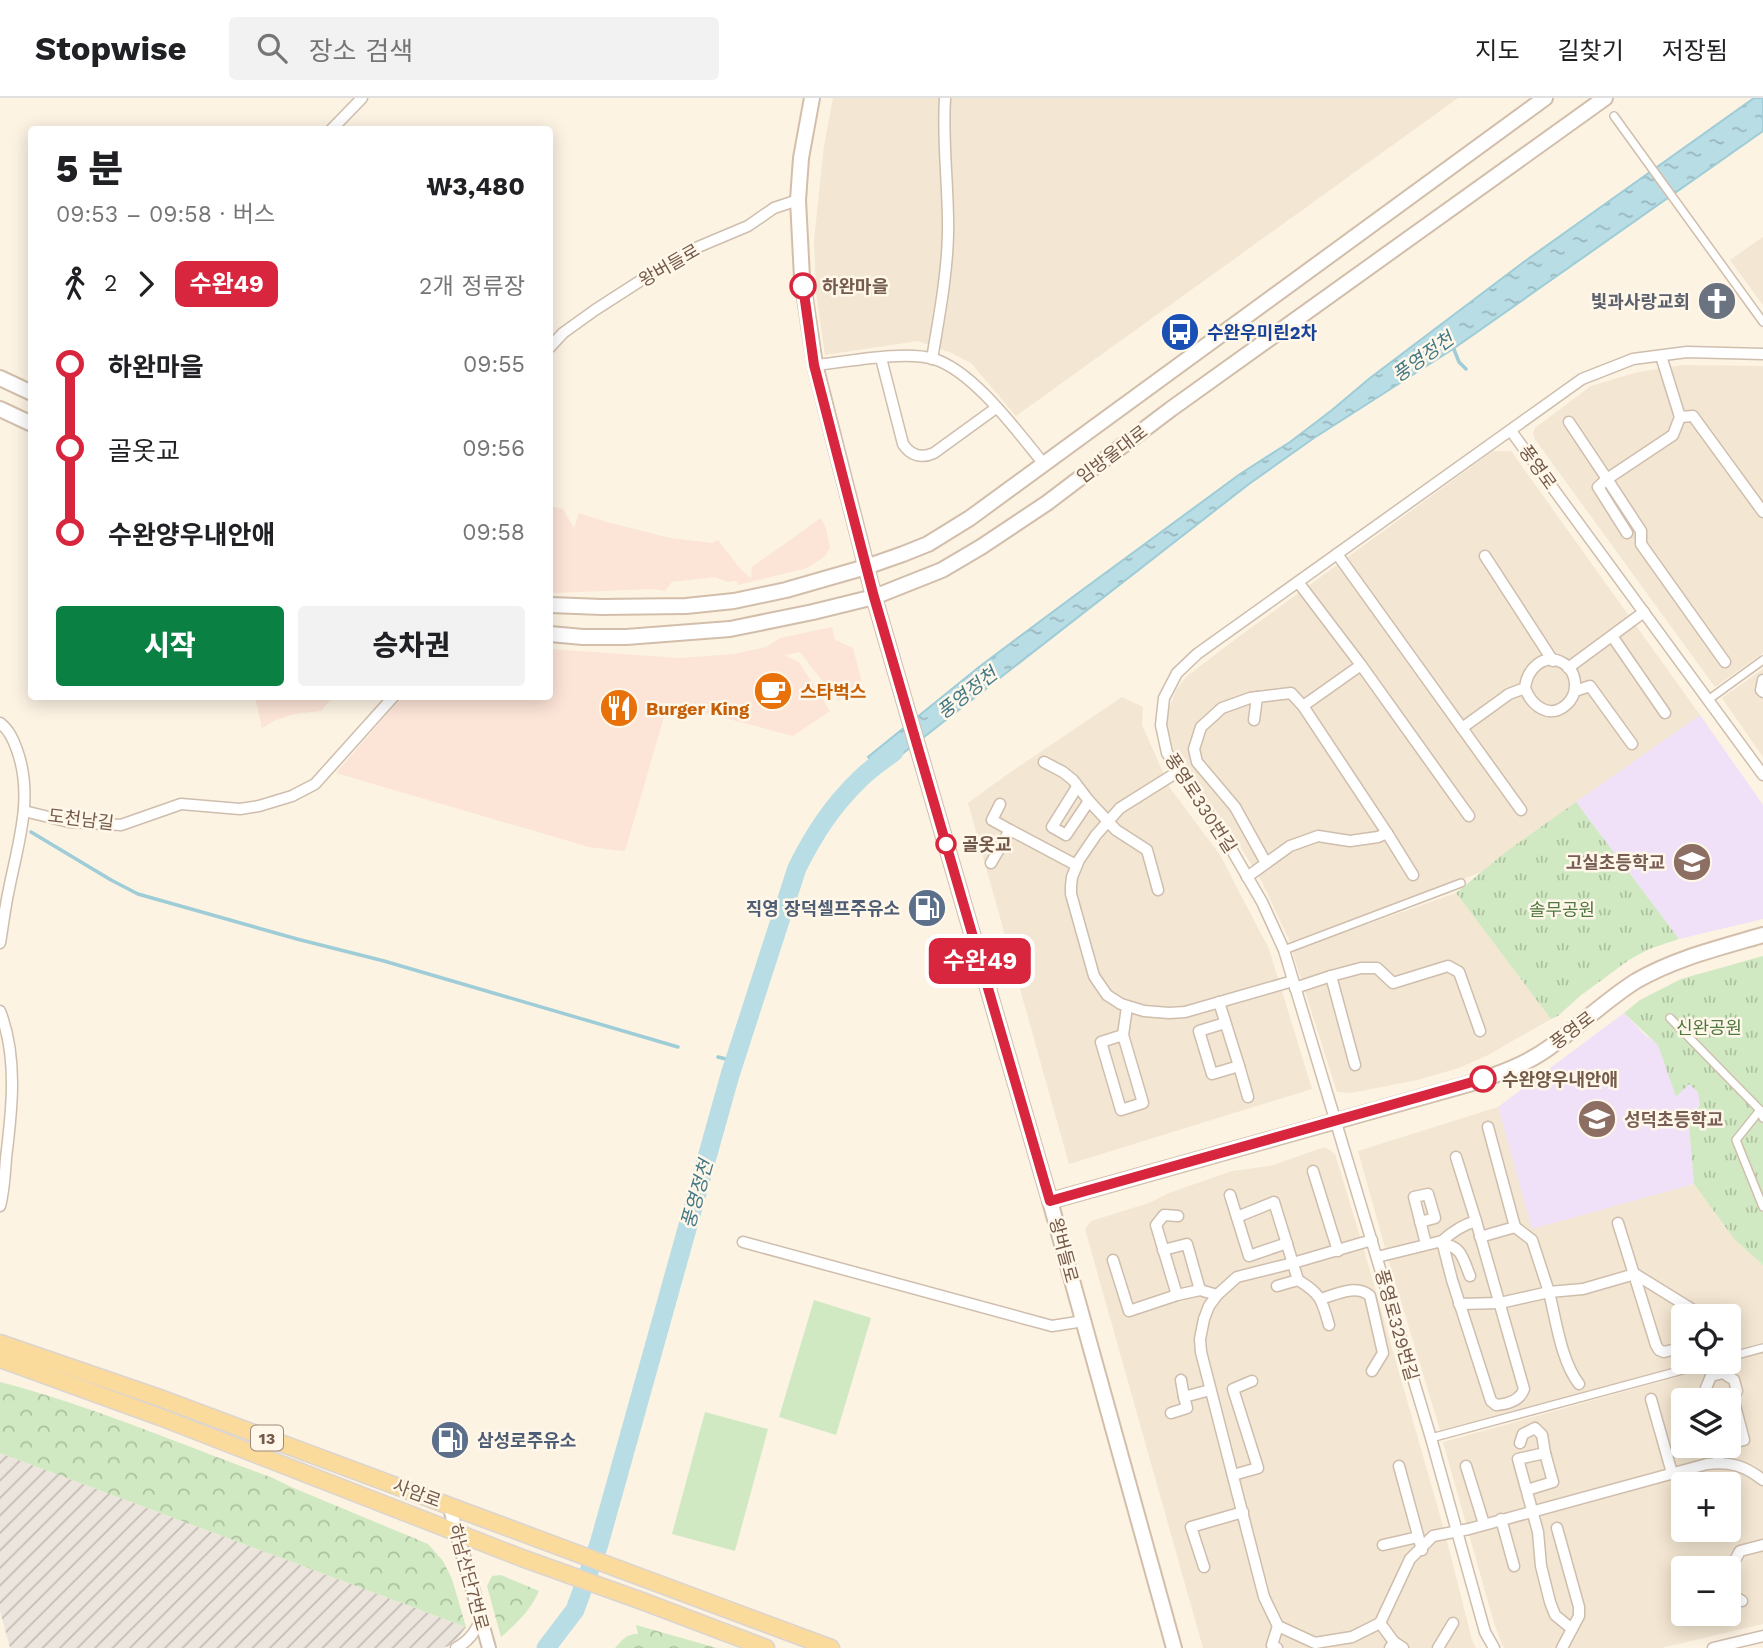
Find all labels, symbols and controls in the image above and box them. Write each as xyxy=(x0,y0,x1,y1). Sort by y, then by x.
search box xyxy=(229,17,719,80)
text: Stopwise xyxy=(35,29,187,68)
icon: search xyxy=(253,29,291,67)
text: 장소 검색 xyxy=(309,36,413,66)
text: 지도 xyxy=(1475,37,1520,65)
text: 길찾기 xyxy=(1558,37,1624,65)
text: 저장됨 xyxy=(1662,37,1728,65)
text: 5 분 xyxy=(56,147,123,191)
text: ₩3,480 xyxy=(426,171,525,201)
text: 09:53 – 09:58 · 버스 xyxy=(56,201,275,228)
street label: 왕버들로 xyxy=(635,239,703,291)
icon: walk xyxy=(56,265,94,303)
icon: forward xyxy=(127,265,165,303)
text: 2 xyxy=(104,270,117,297)
text: 수완49 xyxy=(189,270,264,298)
text: 2개 정류장 xyxy=(419,273,525,300)
marker: 하완마을 xyxy=(790,273,816,299)
place label: 하완마을 xyxy=(822,276,888,297)
church icon: 빛과사랑교회 xyxy=(1696,280,1738,322)
place label: 빛과사랑교회 xyxy=(1591,291,1690,312)
bus stop icon: 수완우미린2차 xyxy=(1159,311,1201,353)
place label: 수완우미린2차 xyxy=(1207,322,1318,343)
water label: 풍영정천 xyxy=(1388,326,1459,387)
text: 09:55 xyxy=(463,351,525,378)
text: 하완마을 xyxy=(108,352,204,382)
street label: 임방울대로 xyxy=(1073,421,1151,487)
text: 09:56 xyxy=(462,435,525,462)
text: 골옷교 xyxy=(108,436,180,466)
street label: 풍영로 xyxy=(1515,441,1561,493)
text: 09:58 xyxy=(462,519,525,546)
text: 수완양우내안애 xyxy=(108,520,275,550)
button: 시작 xyxy=(56,606,284,686)
button: 승차권 xyxy=(298,606,525,686)
water label: 풍영정천 xyxy=(932,661,1003,724)
cafe icon: 스타벅스 xyxy=(752,670,794,712)
place label: 스타벅스 xyxy=(800,681,866,702)
restaurant icon: Burger King xyxy=(598,687,640,729)
place label: Burger King xyxy=(646,698,750,719)
street label: 풍영로330번길 xyxy=(1161,749,1241,857)
street label: 도천남길 xyxy=(47,805,115,833)
marker: 골옷교 xyxy=(936,834,956,854)
place label: 골옷교 xyxy=(962,834,1012,855)
school or university icon: 고실초등학교 xyxy=(1671,841,1713,883)
place label: 고실초등학교 xyxy=(1566,852,1665,873)
fuel station icon: 직영 장덕셀프주유소 xyxy=(906,887,948,929)
place label: 직영 장덕셀프주유소 xyxy=(746,898,900,919)
park label: 솔무공원 xyxy=(1529,899,1595,920)
line badge: 수완49 xyxy=(931,938,1029,984)
text: 수완49 xyxy=(943,947,1017,975)
street label: 풍영로 xyxy=(1546,1007,1598,1053)
park label: 신완공원 xyxy=(1676,1017,1742,1038)
marker: 수완양우내안애 xyxy=(1470,1066,1496,1092)
place label: 수완양우내안애 xyxy=(1502,1069,1618,1090)
school or university icon: 성덕초등학교 xyxy=(1576,1098,1618,1140)
place label: 성덕초등학교 xyxy=(1624,1109,1723,1130)
water label: 풍영정천 xyxy=(676,1156,718,1231)
street label: 왕버들로 xyxy=(1045,1215,1083,1285)
street label: 풍영로329번길 xyxy=(1371,1267,1423,1383)
map controls xyxy=(1671,1304,1741,1626)
button: locate xyxy=(1671,1304,1741,1374)
button: layers xyxy=(1671,1388,1741,1458)
fuel station icon: 삼성로주유소 xyxy=(429,1419,471,1461)
road number: 13 xyxy=(251,1426,283,1450)
place label: 삼성로주유소 xyxy=(477,1430,576,1451)
button: + xyxy=(1671,1472,1741,1542)
street label: 사암로 xyxy=(390,1475,444,1511)
street label: 하남산단7번로 xyxy=(445,1521,493,1633)
button: − xyxy=(1671,1556,1741,1626)

